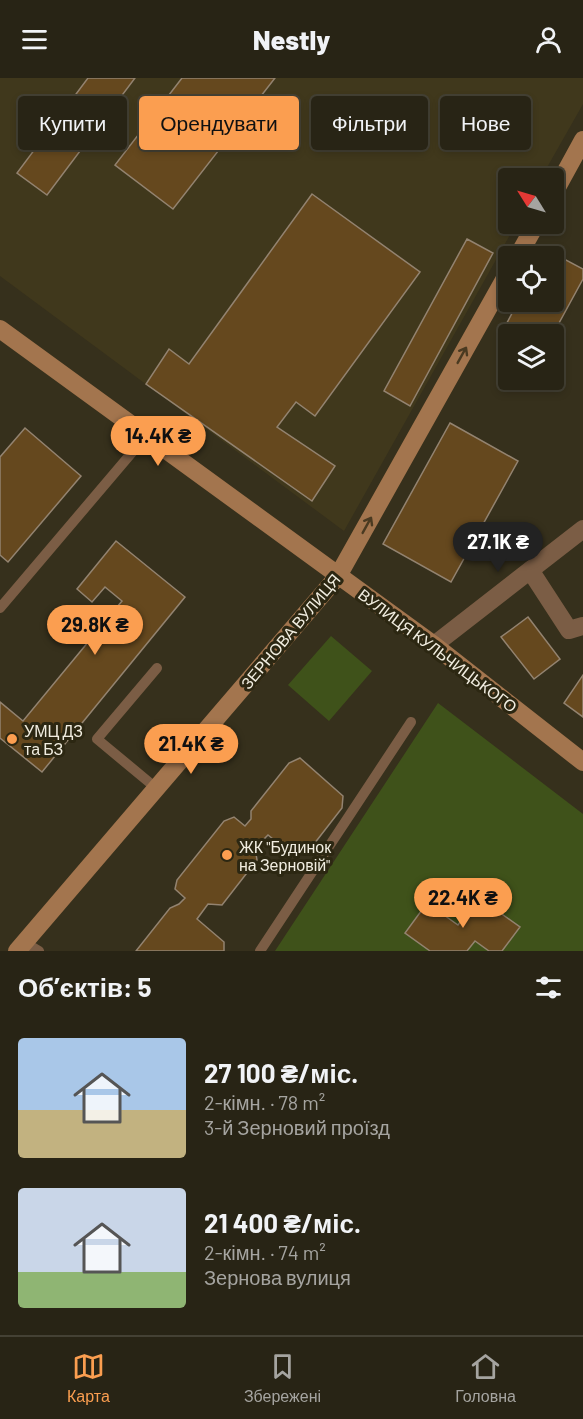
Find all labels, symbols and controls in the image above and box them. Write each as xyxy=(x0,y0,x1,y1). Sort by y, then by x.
icon: menu xyxy=(18,23,51,56)
text: Nestly xyxy=(253,23,330,55)
icon: person xyxy=(532,23,565,56)
chip: Купити xyxy=(18,96,127,150)
chip: Орендувати xyxy=(139,96,299,150)
chip: Фільтри xyxy=(311,96,428,150)
chip: Нове xyxy=(440,96,531,150)
north arrow xyxy=(498,168,564,234)
map controls xyxy=(498,168,564,390)
button: locate xyxy=(498,246,564,312)
button: layers xyxy=(498,324,564,390)
one-way arrow xyxy=(456,347,468,364)
pin: 14.4K ₴ xyxy=(103,416,213,467)
text: 14.4K ₴ xyxy=(125,423,191,447)
one-way arrow xyxy=(361,517,373,534)
pin: 27.1K ₴ xyxy=(443,522,553,573)
text: 27.1K ₴ xyxy=(467,529,529,553)
street label: ЗЕРНОВА ВУЛИЦЯ xyxy=(236,570,344,692)
street label: ВУЛИЦЯ КУЛЬЧИЦЬКОГО xyxy=(355,584,521,716)
pin: 29.8K ₴ xyxy=(40,605,150,656)
text: 29.8K ₴ xyxy=(61,612,129,636)
place label: УМЦ ДЗ та БЗ xyxy=(24,721,83,758)
pin: 21.4K ₴ xyxy=(136,724,246,775)
text: 21.4K ₴ xyxy=(158,731,224,755)
marker: УМЦ ДЗ та БЗ xyxy=(5,732,19,746)
place label: ЖК "Будинок на Зерновій" xyxy=(239,837,332,874)
marker: ЖК "Будинок на Зерновій" xyxy=(220,848,234,862)
pin: 22.4K ₴ xyxy=(408,878,518,929)
text: 22.4K ₴ xyxy=(428,885,498,909)
text: Об’єктів: 5 xyxy=(18,971,152,1002)
icon: filters xyxy=(532,971,565,1004)
text: 27 100 ₴/міс. xyxy=(204,1057,358,1088)
icon: home xyxy=(66,1062,138,1134)
text: 2-кімн. · 78 m² xyxy=(204,1090,325,1114)
text: 3-й Зерновий проїзд xyxy=(204,1115,390,1139)
text: 21 400 ₴/міс. xyxy=(204,1207,361,1238)
icon: home xyxy=(66,1212,138,1284)
text: 2-кімн. · 74 m² xyxy=(204,1240,326,1264)
text: Зернова вулиця xyxy=(204,1265,351,1289)
tab: Карта xyxy=(67,1350,110,1406)
tab: Збережені xyxy=(244,1350,321,1406)
tab: Головна xyxy=(455,1350,516,1406)

